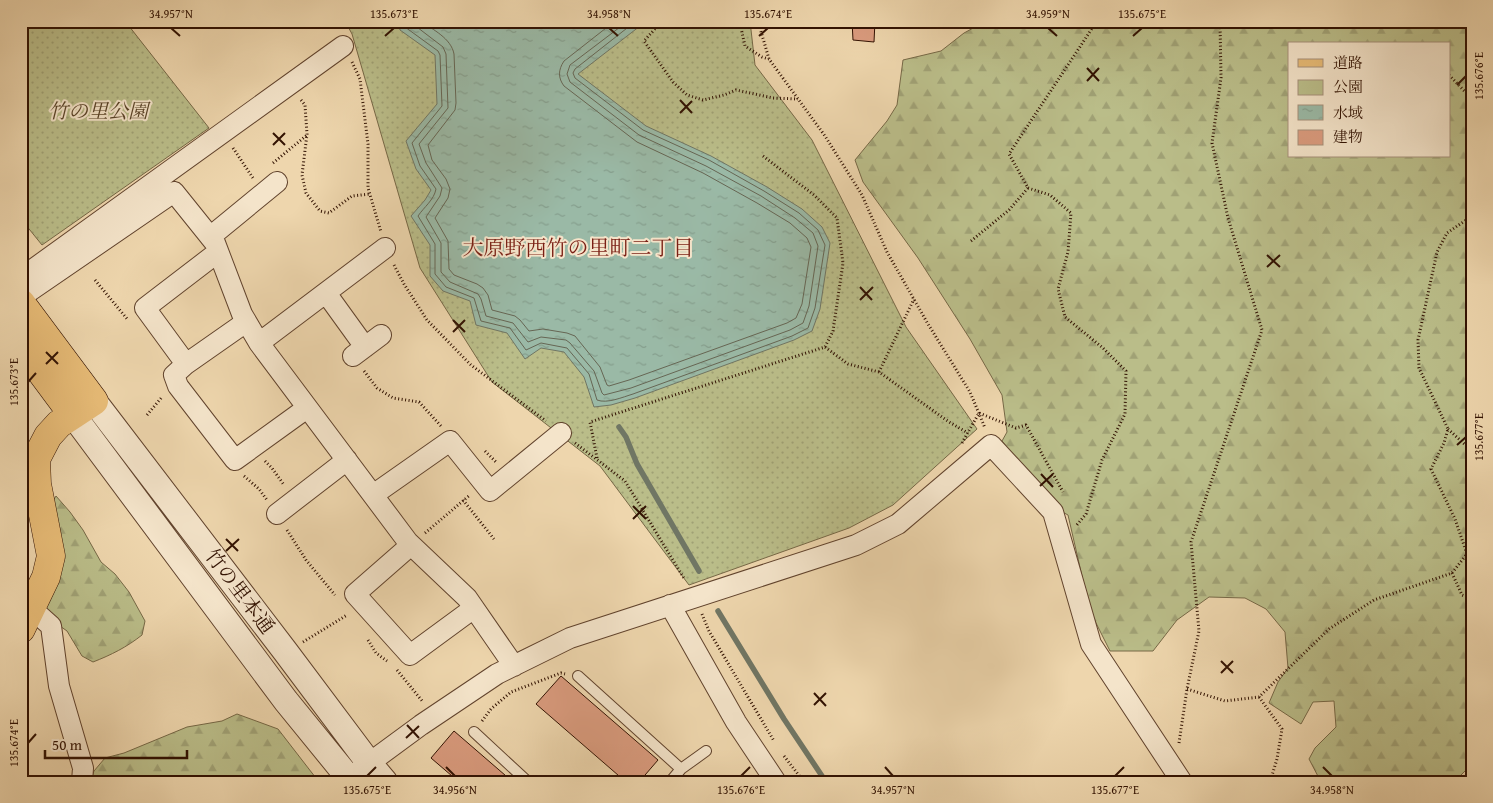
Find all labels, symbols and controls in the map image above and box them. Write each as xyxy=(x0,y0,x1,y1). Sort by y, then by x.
text: 34.957°N xyxy=(149,5,193,22)
text: 135.673°E xyxy=(370,5,418,22)
text: 34.958°N xyxy=(587,5,631,22)
text: 135.674°E xyxy=(744,5,792,22)
text: 34.959°N xyxy=(1026,5,1070,22)
text: 135.675°E xyxy=(1118,5,1166,22)
legend xyxy=(1288,42,1450,158)
text: 道路 xyxy=(1333,52,1363,73)
text: 135.676°E xyxy=(1470,52,1487,100)
text: 公園 xyxy=(1333,76,1363,97)
park label: 竹の里公園 xyxy=(48,96,151,125)
text: 水域 xyxy=(1333,102,1363,123)
text: 建物 xyxy=(1333,126,1363,147)
district label: 大原野西竹の里町二丁目 xyxy=(463,232,694,263)
text: 135.673°E xyxy=(5,358,22,406)
text: 135.677°E xyxy=(1470,413,1487,461)
street label: 竹の里本通 xyxy=(199,542,282,639)
text: 135.674°E xyxy=(5,719,22,767)
scale bar xyxy=(45,728,188,760)
text: 50 m xyxy=(52,734,83,755)
text: 135.675°E xyxy=(343,781,391,798)
text: 34.956°N xyxy=(433,781,477,798)
text: 135.676°E xyxy=(717,781,765,798)
text: 34.957°N xyxy=(871,781,915,798)
text: 135.677°E xyxy=(1091,781,1139,798)
text: 34.958°N xyxy=(1310,781,1354,798)

